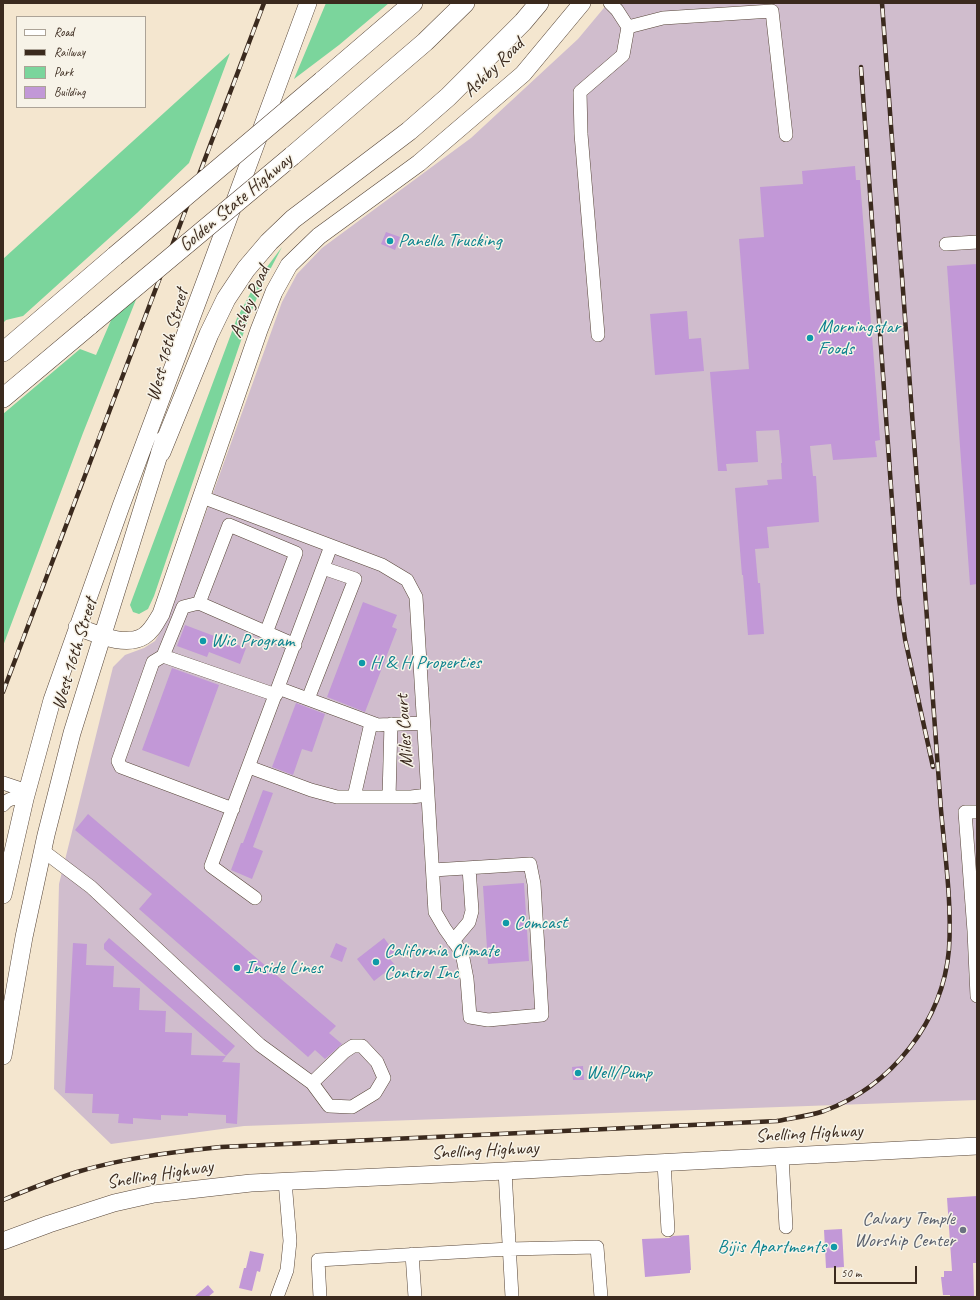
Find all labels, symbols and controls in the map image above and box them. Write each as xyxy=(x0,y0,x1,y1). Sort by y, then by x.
legend xyxy=(16,16,146,108)
text: Road xyxy=(54,24,74,40)
street label: Ashby Road xyxy=(459,34,529,102)
text: Railway xyxy=(54,44,85,60)
text: Park xyxy=(54,64,73,80)
text: Building xyxy=(54,84,86,100)
street label: Golden State Highway xyxy=(175,149,297,257)
place label: Panella Trucking xyxy=(398,230,501,252)
marker: Panella Trucking xyxy=(385,236,395,246)
street label: Ashby Road xyxy=(225,263,275,341)
street label: West 16th Street xyxy=(142,286,194,404)
place label: Morningstar Foods xyxy=(818,316,900,360)
marker: Morningstar Foods xyxy=(805,333,815,343)
street label: West 16th Street xyxy=(47,595,103,713)
place label: Wic Program xyxy=(211,630,294,652)
marker: Wic Program xyxy=(198,636,208,646)
place label: H & H Properties xyxy=(370,652,481,674)
marker: H & H Properties xyxy=(357,658,367,668)
street label: Miles Court xyxy=(391,693,419,769)
place label: Comcast xyxy=(514,912,567,934)
marker: Comcast xyxy=(501,918,511,928)
place label: California Climate Control Inc xyxy=(384,940,499,984)
place label: Inside Lines xyxy=(245,957,322,979)
marker: California Climate Control Inc xyxy=(371,957,381,967)
marker: Inside Lines xyxy=(232,963,242,973)
place label: Well/Pump xyxy=(586,1062,652,1084)
marker: Well/Pump xyxy=(573,1068,583,1078)
street label: Snelling Highway xyxy=(755,1120,863,1148)
street label: Snelling Highway xyxy=(431,1137,539,1165)
street label: Snelling Highway xyxy=(105,1155,215,1195)
place label: Calvary Temple Worship Center xyxy=(854,1208,955,1252)
marker: Calvary Temple Worship Center xyxy=(958,1225,968,1235)
place label: Bijis Apartments xyxy=(718,1236,826,1258)
marker: Bijis Apartments xyxy=(829,1242,839,1252)
scale bar xyxy=(836,1258,919,1284)
text: 50 m xyxy=(841,1265,861,1281)

